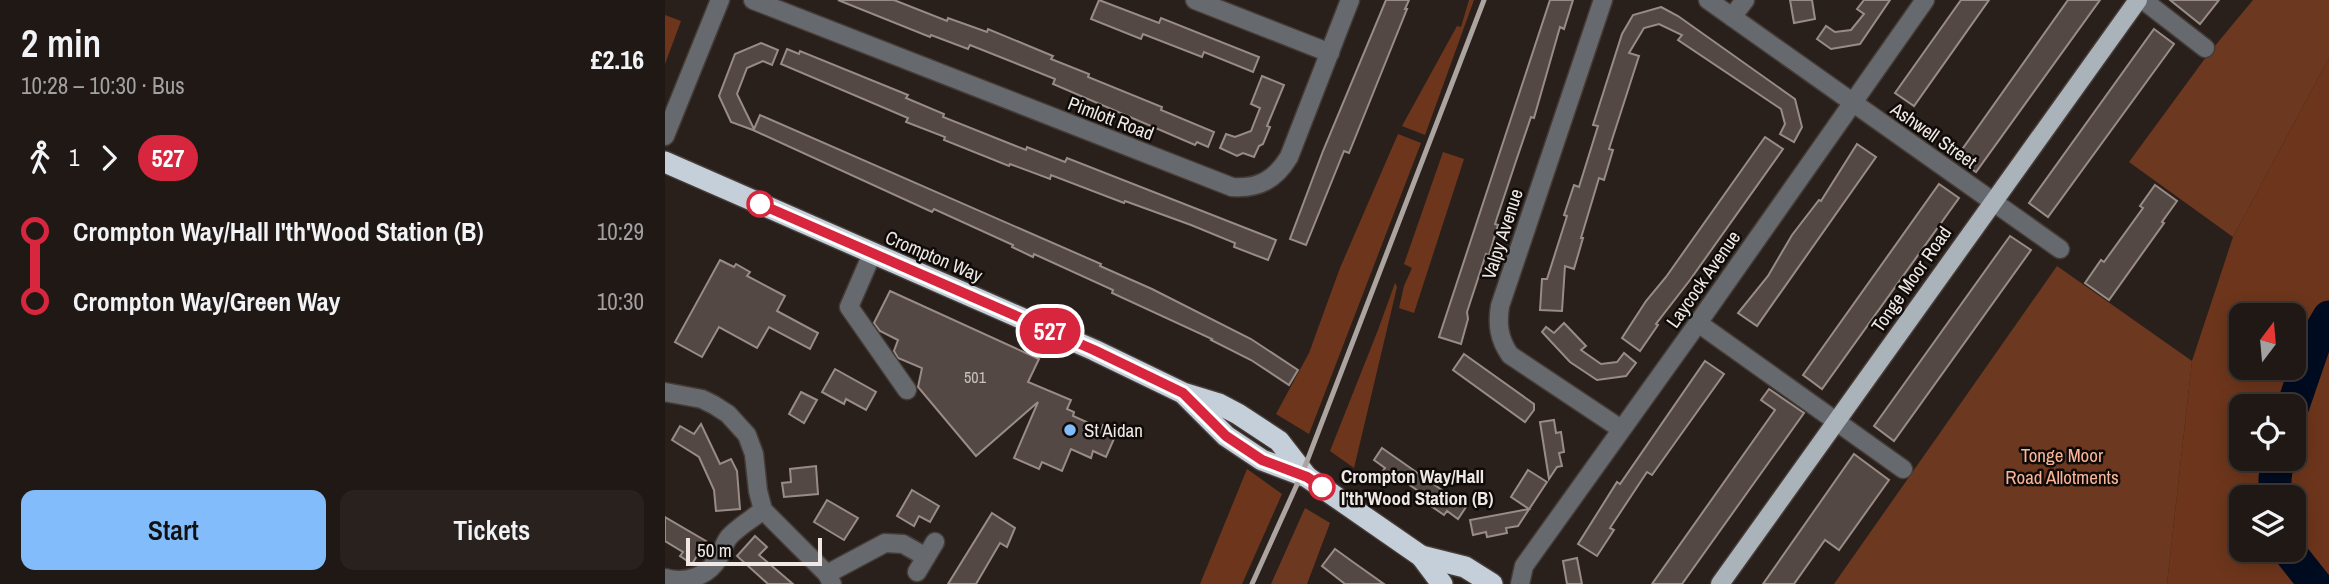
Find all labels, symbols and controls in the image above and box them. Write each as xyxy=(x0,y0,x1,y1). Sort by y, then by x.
text: 2 min xyxy=(21,18,101,69)
text: £2.16 xyxy=(591,42,644,77)
text: 10:28 – 10:30 · Bus xyxy=(21,70,185,101)
street label: Pimlott Road xyxy=(1064,90,1158,146)
street label: Ashwell Street xyxy=(1885,95,1983,175)
icon: walk xyxy=(21,139,59,177)
icon: forward xyxy=(90,139,128,177)
text: 1 xyxy=(69,142,80,173)
text: 527 xyxy=(152,142,184,174)
street label: Valpy Avenue xyxy=(1475,185,1529,283)
unlabelled marker xyxy=(747,191,773,217)
text: Crompton Way/Hall I'th'Wood Station (B) xyxy=(73,214,484,249)
text: 10:29 xyxy=(597,216,644,247)
street label: Tonge Moor Road xyxy=(1865,221,1957,337)
street label: Crompton Way xyxy=(881,224,987,288)
street label: Laycock Avenue xyxy=(1660,225,1746,333)
text: Crompton Way/Green Way xyxy=(73,284,340,319)
text: 10:30 xyxy=(597,286,644,317)
north arrow xyxy=(2229,303,2307,380)
map controls xyxy=(2229,303,2306,562)
line badge: 527 xyxy=(1010,308,1090,354)
text: 527 xyxy=(1034,315,1066,347)
house number: 501 xyxy=(964,366,987,388)
button: locate xyxy=(2229,394,2306,471)
place label: St Aidan xyxy=(1084,417,1143,443)
marker: St Aidan xyxy=(1062,422,1078,438)
park label: Tonge Moor Road Allotments xyxy=(2005,442,2119,490)
place label: Crompton Way/Hall I'th'Wood Station (B) xyxy=(1341,463,1494,511)
marker: Crompton Way/Hall I'th'Wood Station (B) xyxy=(1309,474,1335,500)
button: layers xyxy=(2229,485,2306,562)
button: Start xyxy=(21,490,326,570)
button: Tickets xyxy=(340,490,644,570)
scale bar xyxy=(686,535,823,567)
text: 50 m xyxy=(697,537,732,563)

